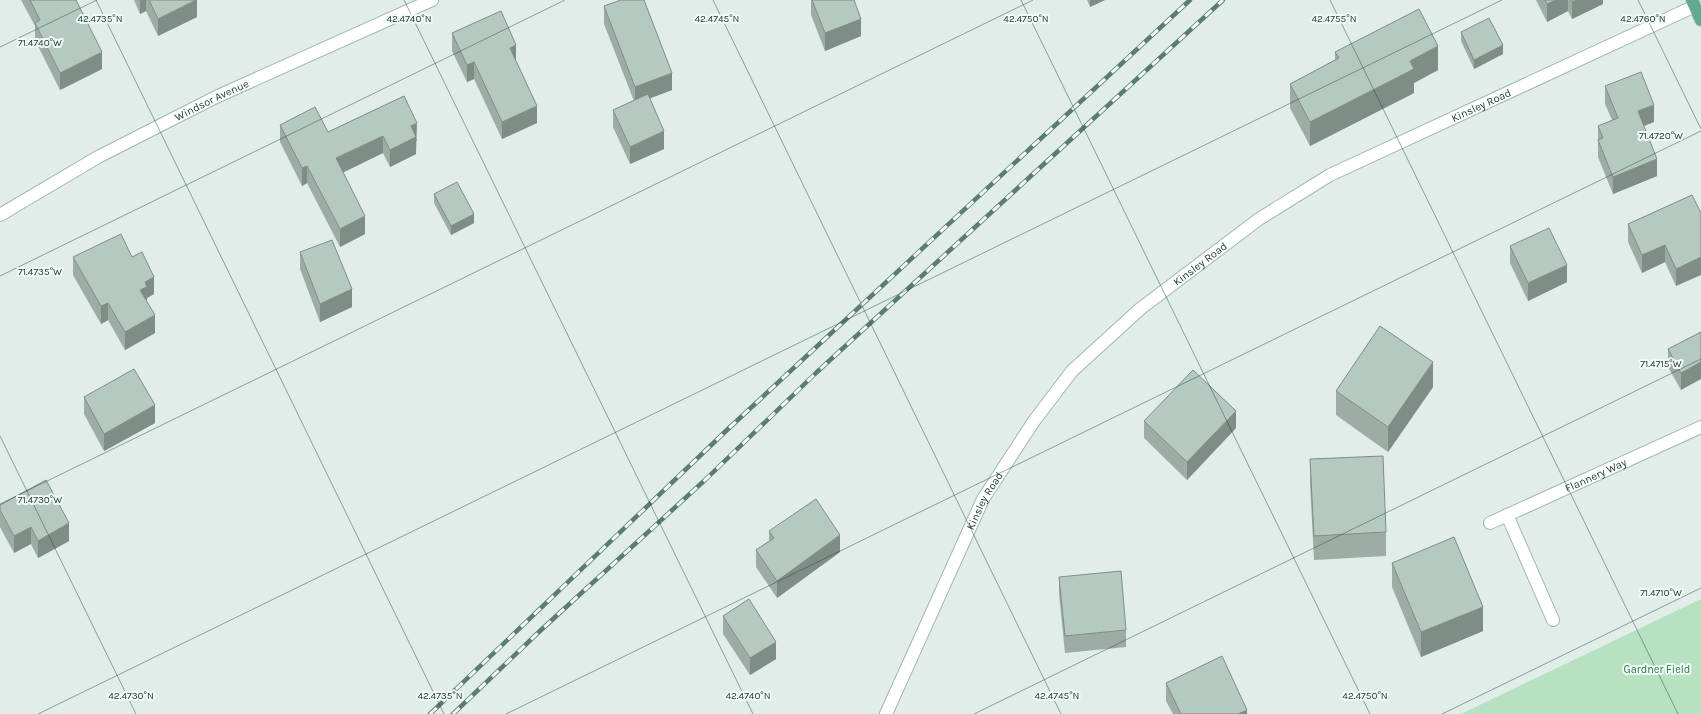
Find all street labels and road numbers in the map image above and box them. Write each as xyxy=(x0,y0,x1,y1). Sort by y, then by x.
street label: Windsor Avenue xyxy=(173,77,251,124)
street label: Kinsley Road xyxy=(1449,86,1513,125)
street label: Kinsley Road xyxy=(1171,240,1230,289)
street label: Flannery Way xyxy=(1563,456,1629,495)
street label: Kinsley Road xyxy=(964,470,1006,532)

